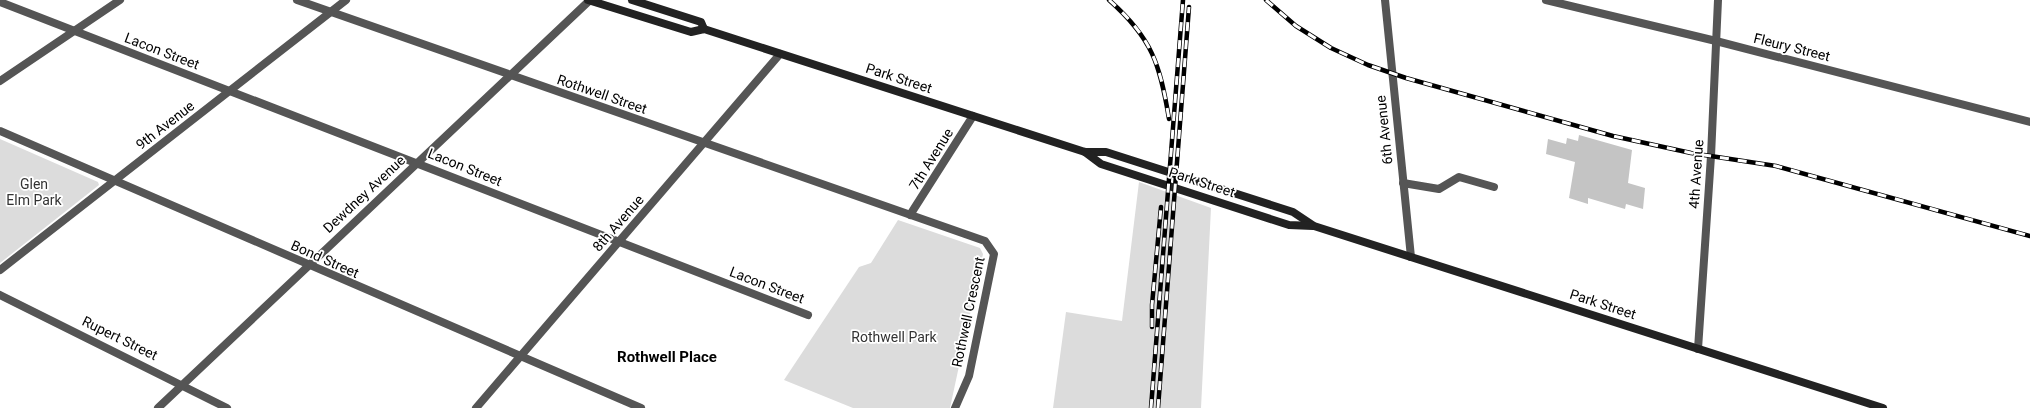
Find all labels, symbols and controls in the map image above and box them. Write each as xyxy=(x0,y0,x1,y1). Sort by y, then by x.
street label: Lacon Street xyxy=(122,29,202,73)
street label: Fleury Street xyxy=(1752,30,1832,64)
street label: Park Street xyxy=(864,60,934,96)
street label: Rothwell Street xyxy=(555,71,649,117)
street label: 6th Avenue xyxy=(1372,95,1396,165)
street label: 9th Avenue xyxy=(133,97,197,153)
street label: 7th Avenue xyxy=(906,125,956,193)
street label: 4th Avenue xyxy=(1686,139,1706,209)
street label: Lacon Street xyxy=(426,145,505,189)
street label: Dewdney Avenue xyxy=(320,152,408,236)
street label: Park Street xyxy=(1167,164,1237,200)
park label: Glen Elm Park xyxy=(6,176,63,208)
street label: 8th Avenue xyxy=(589,192,647,254)
street label: Bond Street xyxy=(289,237,362,281)
street label: Rothwell Crescent xyxy=(948,255,988,369)
street label: Lacon Street xyxy=(727,263,807,307)
street label: Park Street xyxy=(1568,286,1638,322)
street label: Rupert Street xyxy=(80,313,161,363)
park label: Rothwell Park xyxy=(851,329,938,345)
district label: Rothwell Place xyxy=(617,348,717,366)

